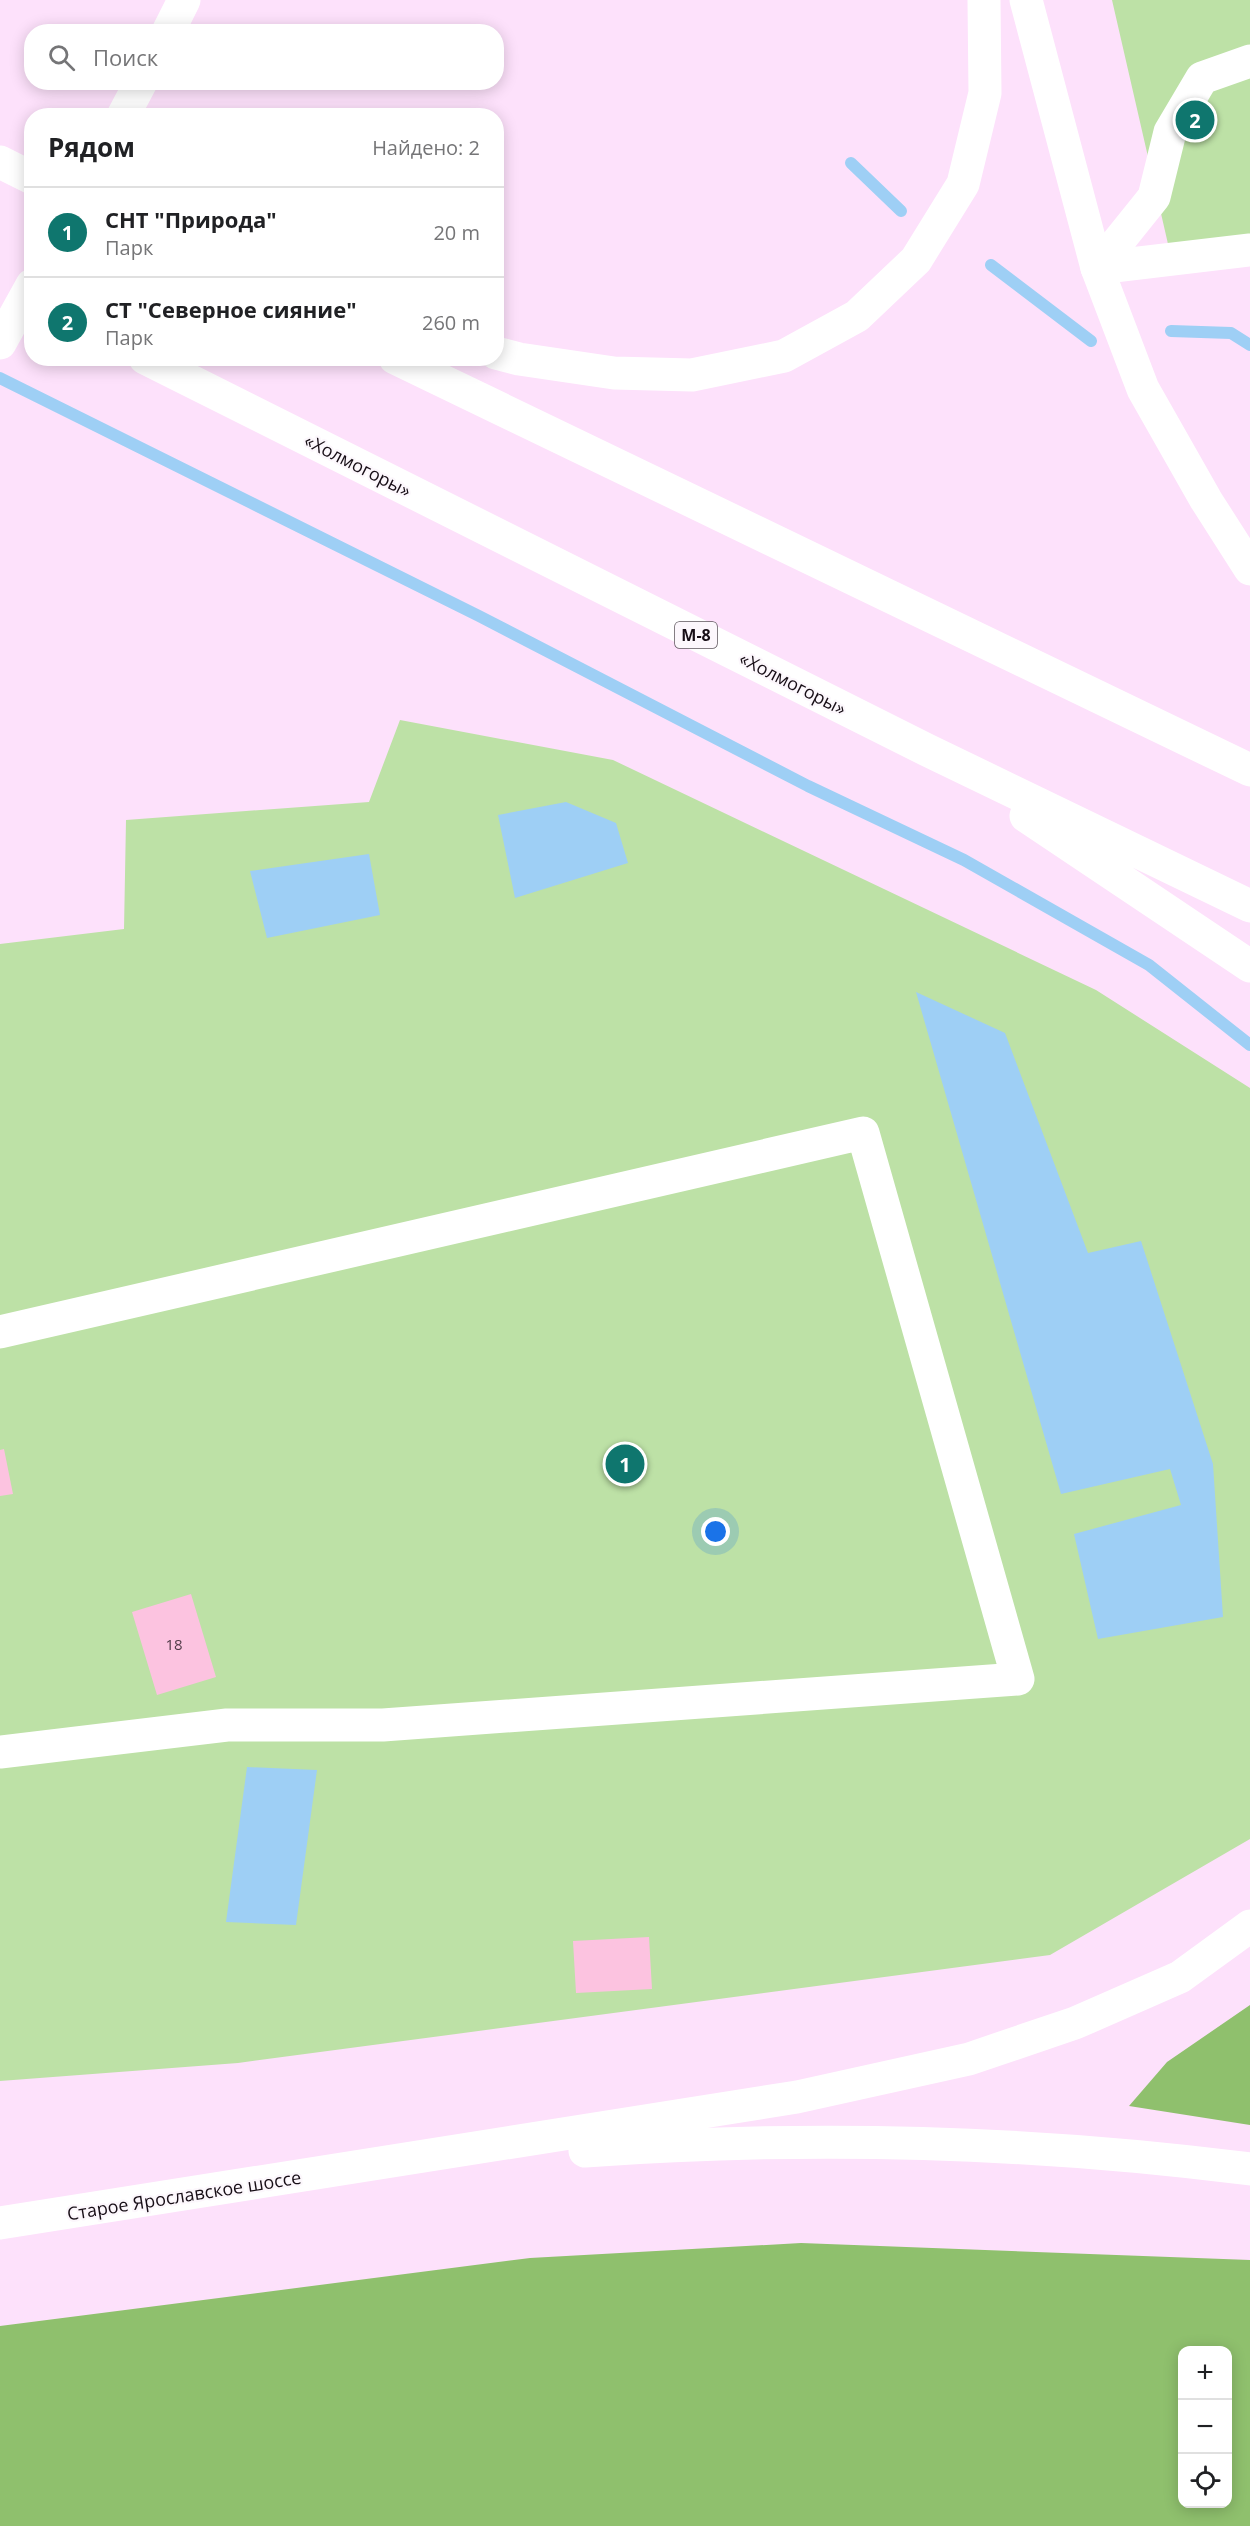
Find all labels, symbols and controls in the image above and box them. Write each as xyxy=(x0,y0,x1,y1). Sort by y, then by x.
search box xyxy=(24,24,504,90)
icon: search xyxy=(45,41,78,74)
text: Поиск xyxy=(93,42,158,72)
pin: 2 xyxy=(1176,98,1214,142)
text: Рядом xyxy=(48,129,135,165)
text: Найдено: 2 xyxy=(372,134,480,161)
text: СНТ "Природа" xyxy=(105,204,277,234)
text: 1 xyxy=(62,219,73,246)
text: 20 m xyxy=(433,219,480,246)
text: Парк xyxy=(105,234,153,261)
text: СТ "Северное сияние" xyxy=(105,294,357,324)
text: 2 xyxy=(62,309,73,336)
text: 260 m xyxy=(422,309,480,336)
text: Парк xyxy=(105,324,153,351)
street label: «Холмогоры» xyxy=(301,428,416,502)
road number: М-8 xyxy=(675,622,717,648)
street label: «Холмогоры» xyxy=(736,646,851,720)
pin: 1 xyxy=(606,1442,644,1486)
your location xyxy=(701,1517,730,1546)
house number: 18 xyxy=(165,1634,183,1654)
street label: Старое Ярославское шоссе xyxy=(65,2165,303,2225)
map controls xyxy=(1178,2346,1232,2508)
button: + xyxy=(1178,2346,1232,2400)
button: − xyxy=(1178,2400,1232,2454)
button: locate xyxy=(1178,2454,1232,2508)

